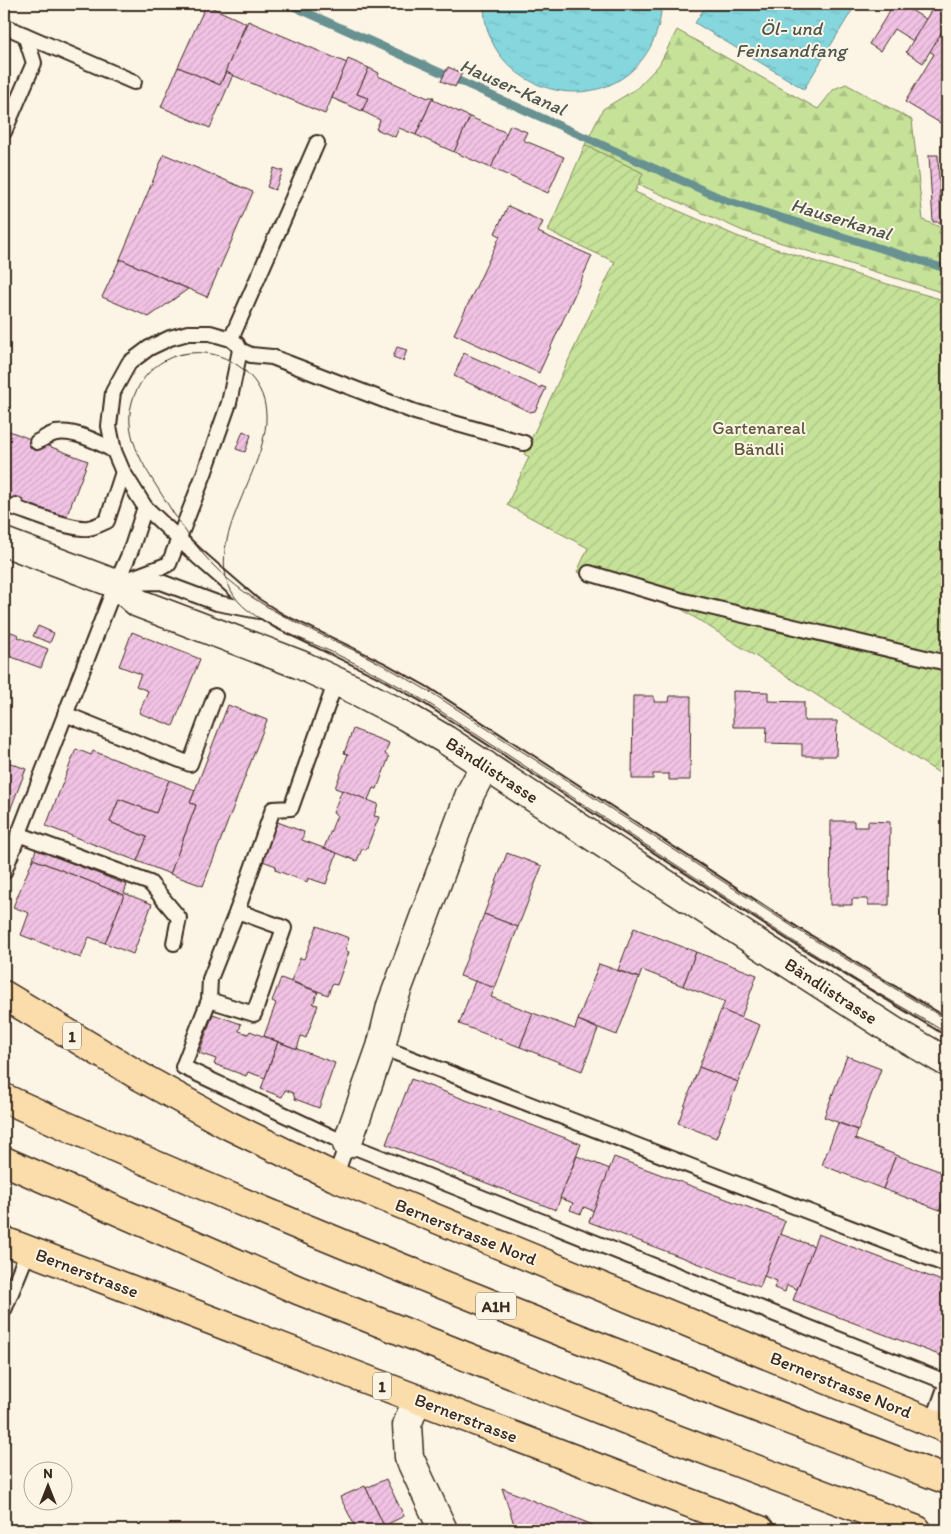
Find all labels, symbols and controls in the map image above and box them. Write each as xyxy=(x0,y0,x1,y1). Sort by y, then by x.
water label: Öl- und Feinsandfang xyxy=(736,17,849,62)
water label: Hauser-Kanal xyxy=(457,53,571,121)
water label: Hauserkanal xyxy=(788,193,895,246)
park label: Gartenareal Bändli xyxy=(712,417,806,460)
street label: Bändlistrasse xyxy=(442,732,542,808)
street label: Bändlistrasse xyxy=(781,953,881,1029)
road number: 1 xyxy=(63,1022,81,1050)
street label: Bernerstrasse Nord xyxy=(392,1194,540,1270)
street label: Bernerstrasse xyxy=(32,1243,142,1303)
road number: A1H xyxy=(476,1292,516,1320)
street label: Bernerstrasse Nord xyxy=(767,1347,915,1423)
road number: 1 xyxy=(373,1372,391,1400)
street label: Bernerstrasse xyxy=(411,1388,521,1448)
north arrow xyxy=(22,1462,72,1512)
text: N xyxy=(43,1465,53,1482)

